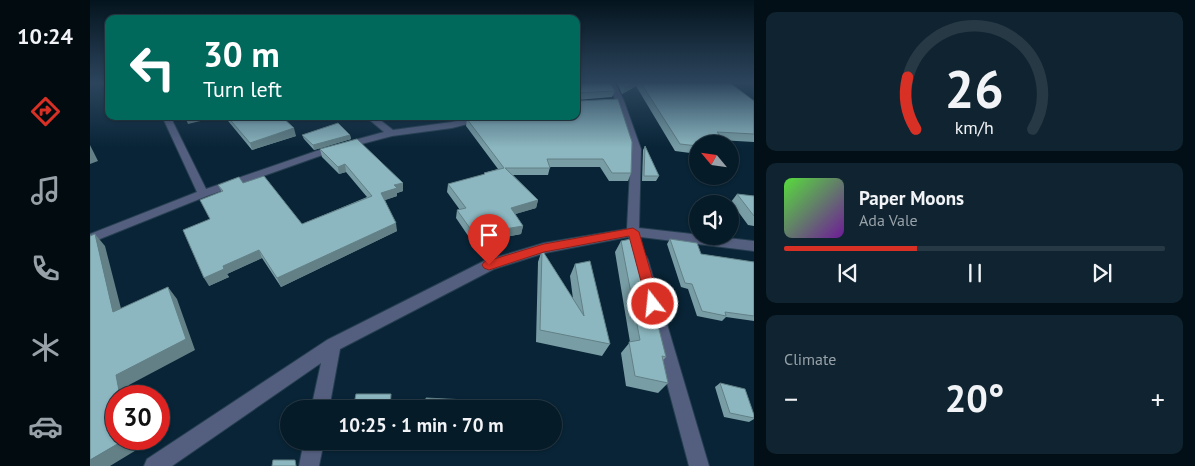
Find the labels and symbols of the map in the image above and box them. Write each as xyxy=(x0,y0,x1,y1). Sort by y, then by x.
north arrow xyxy=(689,135,739,185)
pin xyxy=(468,214,510,265)
position arrow xyxy=(626,277,678,329)
speed limit sign: 30 xyxy=(105,385,170,450)

